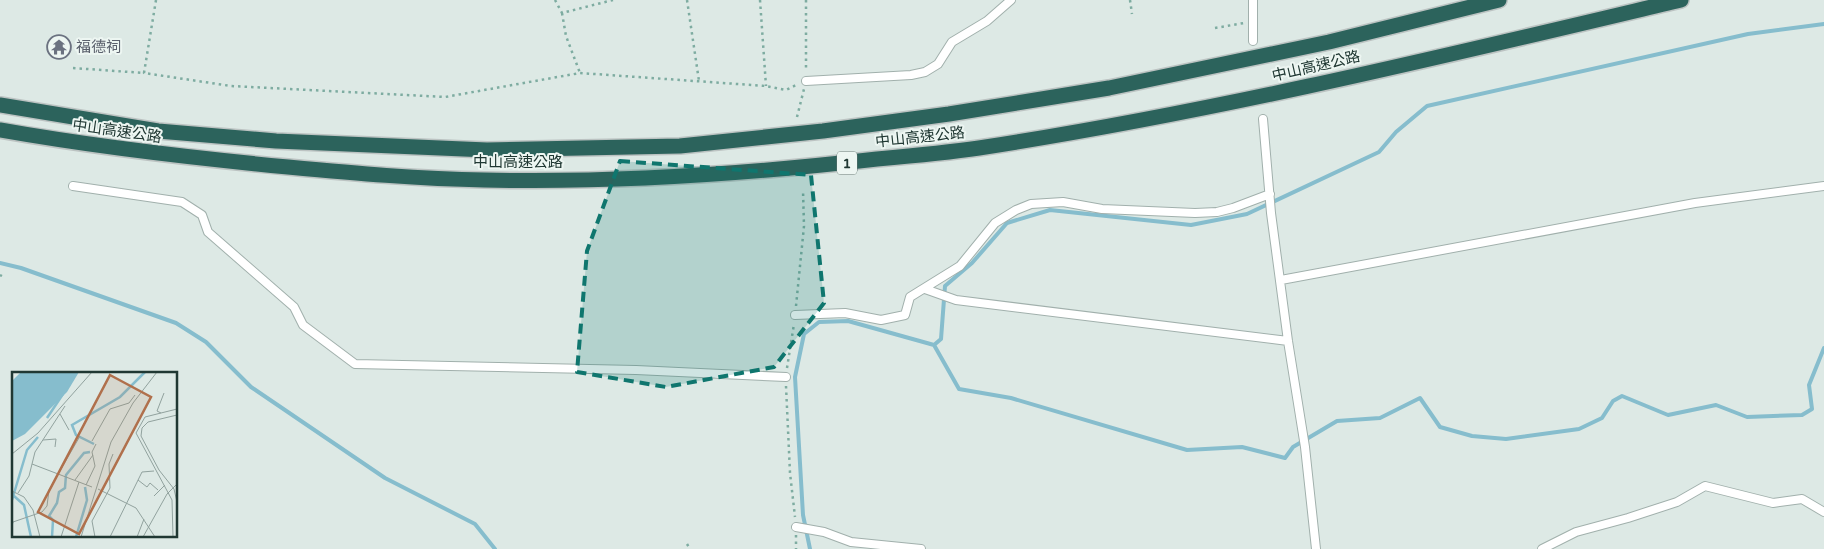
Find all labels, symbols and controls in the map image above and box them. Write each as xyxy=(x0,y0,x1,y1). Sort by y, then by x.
temple icon: 福德祠 xyxy=(46,34,72,60)
place label: 福德祠 xyxy=(76,38,121,56)
street label: 中山高速公路 xyxy=(1270,47,1362,85)
street label: 中山高速公路 xyxy=(71,116,163,146)
street label: 中山高速公路 xyxy=(874,123,966,151)
road number: 1 xyxy=(837,152,857,174)
street label: 中山高速公路 xyxy=(473,153,563,171)
inset map xyxy=(12,372,178,536)

